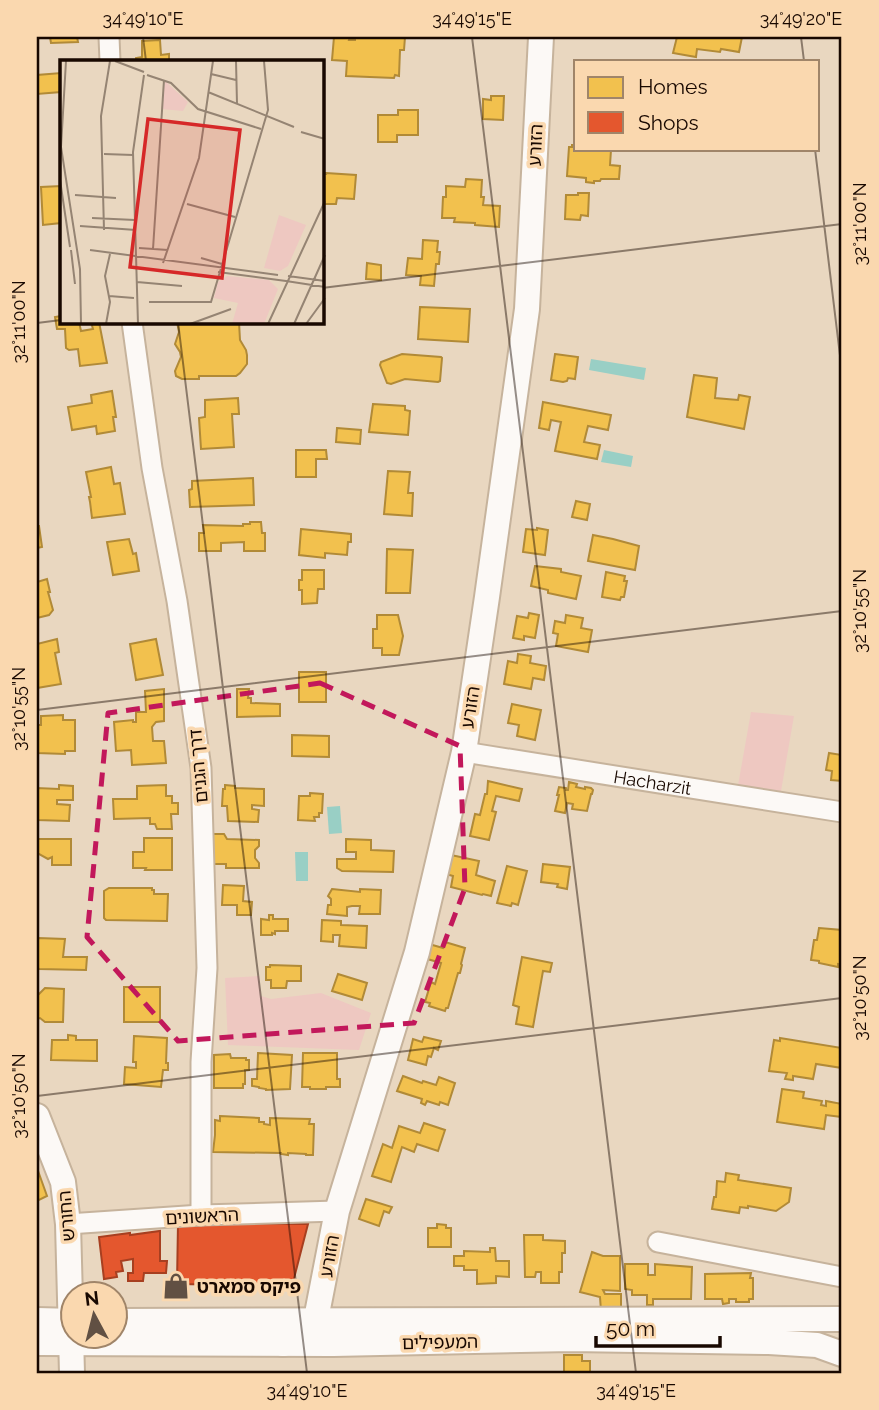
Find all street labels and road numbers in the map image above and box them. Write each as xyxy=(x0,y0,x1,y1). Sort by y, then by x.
street label: הזורע xyxy=(523,123,547,167)
street label: הזורע xyxy=(456,684,484,730)
street label: דרך הגנים xyxy=(184,728,212,804)
street label: Hacharzit xyxy=(612,765,693,798)
street label: החורש xyxy=(53,1190,79,1242)
street label: הראשונים xyxy=(165,1204,239,1228)
street label: הזורע xyxy=(315,1233,343,1279)
street label: המעפילים xyxy=(402,1331,478,1353)

